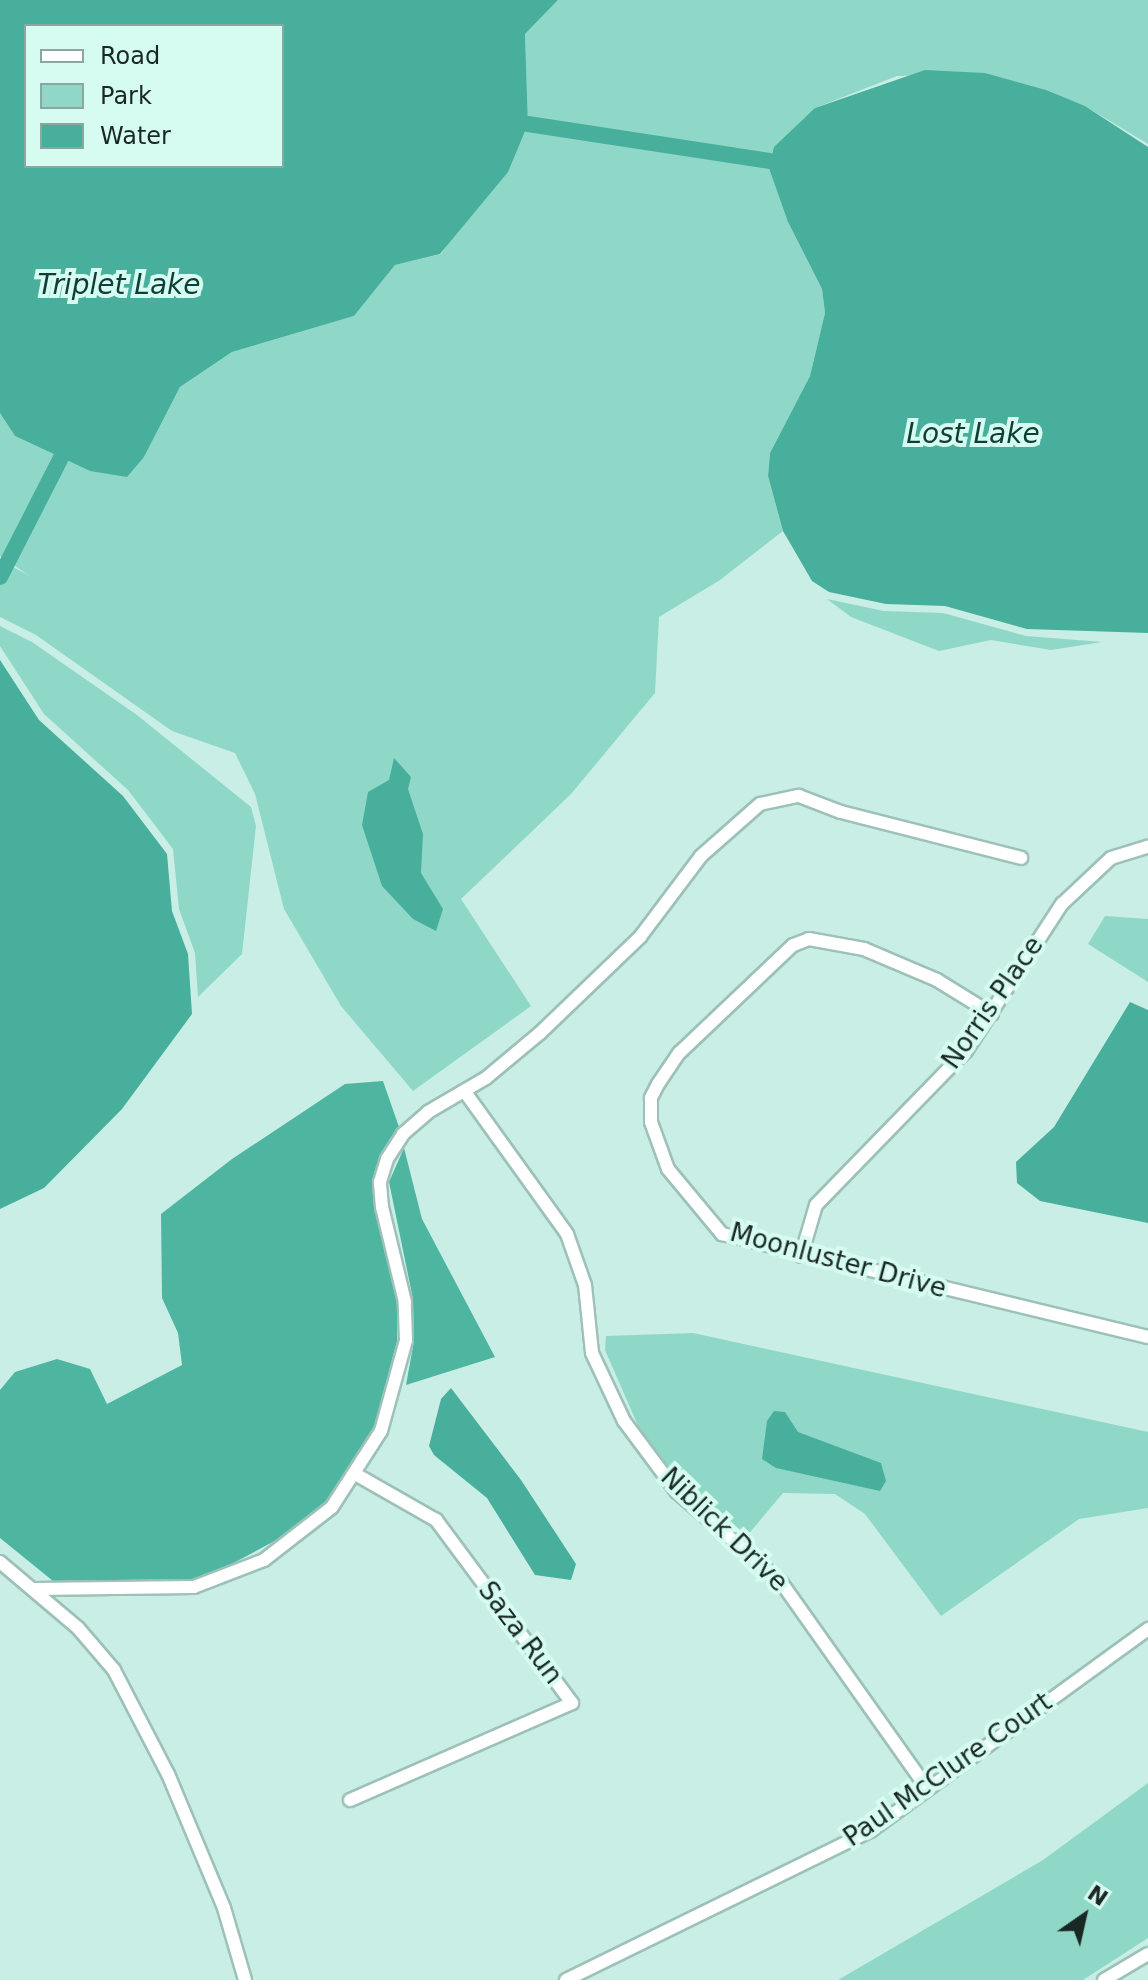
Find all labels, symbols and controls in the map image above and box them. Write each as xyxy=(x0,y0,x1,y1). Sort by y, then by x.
legend xyxy=(24,24,284,168)
text: Road xyxy=(100,42,160,70)
text: Park xyxy=(100,82,152,110)
text: Water xyxy=(100,122,171,150)
water label: Triplet Lake xyxy=(37,268,201,302)
water label: Lost Lake xyxy=(906,417,1040,451)
street label: Norris Place xyxy=(936,931,1050,1075)
street label: Moonluster Drive xyxy=(727,1217,949,1305)
street label: Niblick Drive xyxy=(654,1462,794,1598)
street label: Saza Run xyxy=(471,1576,569,1690)
street label: Paul McClure Court xyxy=(838,1686,1058,1854)
north arrow xyxy=(1044,1876,1124,1956)
text: N xyxy=(1083,1880,1112,1911)

